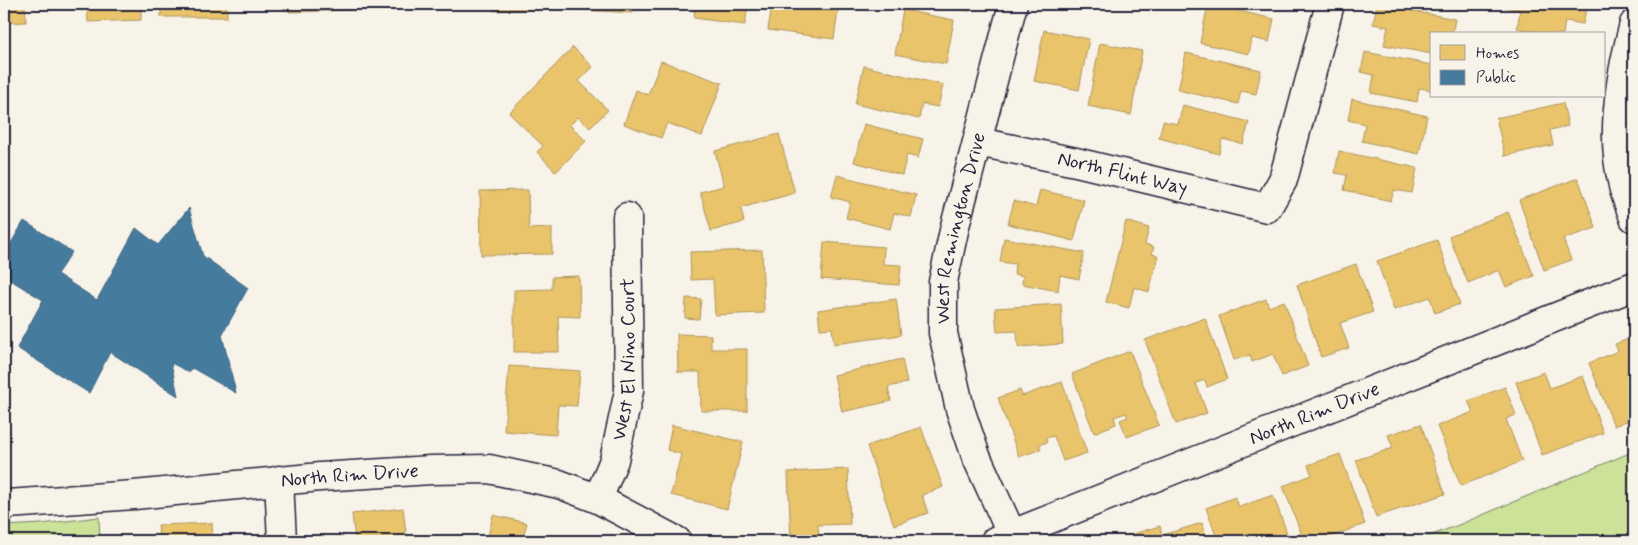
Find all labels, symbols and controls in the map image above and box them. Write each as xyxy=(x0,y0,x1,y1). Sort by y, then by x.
legend xyxy=(1430,32,1606,98)
text: Homes xyxy=(1476,44,1519,64)
text: Public xyxy=(1476,68,1516,88)
street label: West Remington Drive xyxy=(930,130,992,324)
street label: North Flint Way xyxy=(1055,145,1190,202)
street label: West El Nino Court xyxy=(605,278,643,443)
street label: North Rim Drive xyxy=(1245,375,1384,452)
street label: North Rim Drive xyxy=(280,457,420,494)

